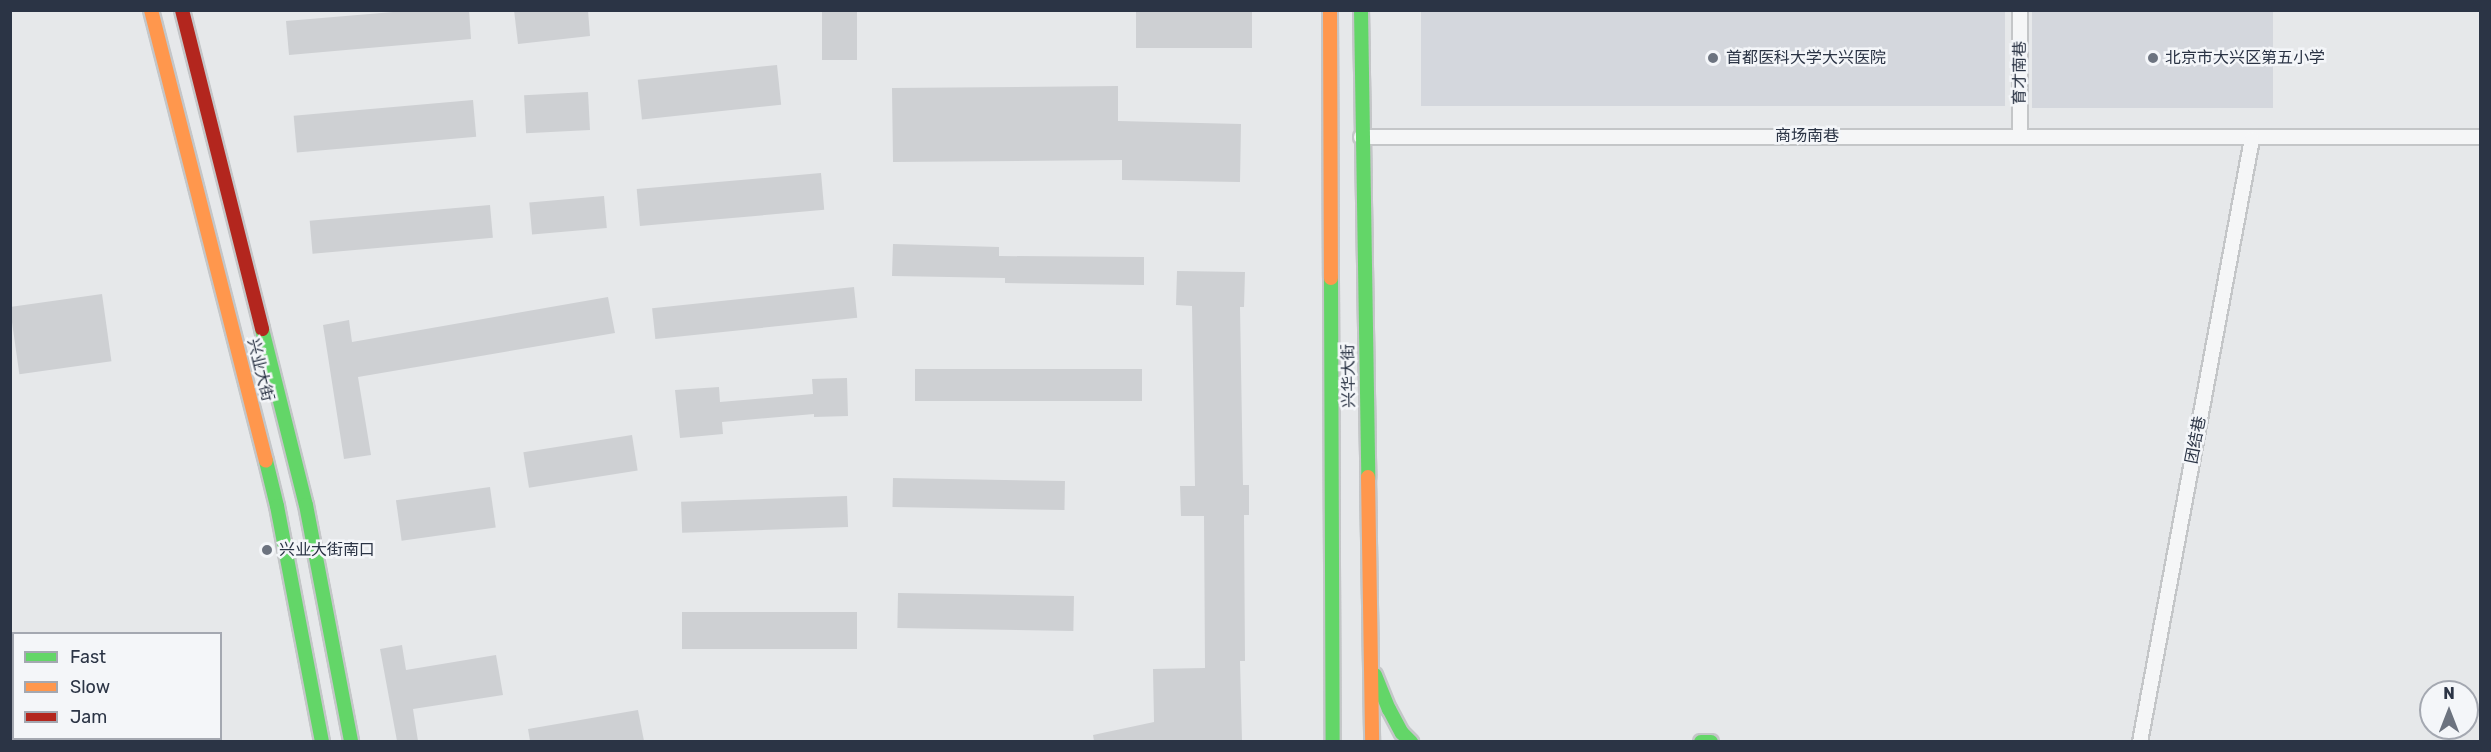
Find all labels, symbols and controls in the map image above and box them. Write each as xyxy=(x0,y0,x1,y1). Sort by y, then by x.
street label: 育才南巷 xyxy=(2010,41,2030,105)
place label: 首都医科大学大兴医院 xyxy=(1726,48,1886,68)
place label: 北京市大兴区第五小学 xyxy=(2165,48,2325,68)
marker: 首都医科大学大兴医院 xyxy=(1704,49,1722,67)
marker: 北京市大兴区第五小学 xyxy=(2146,51,2160,65)
street label: 商场南巷 xyxy=(1775,126,1839,146)
street label: 兴业大街 xyxy=(243,337,277,403)
street label: 兴华大街 xyxy=(1339,344,1359,408)
street label: 团结巷 xyxy=(2182,415,2210,465)
place label: 兴业大街南口 xyxy=(279,540,375,560)
marker: 兴业大街南口 xyxy=(260,543,274,557)
legend xyxy=(12,632,222,740)
text: Fast xyxy=(70,646,106,668)
text: Slow xyxy=(70,676,110,698)
north arrow xyxy=(2419,680,2479,740)
text: N xyxy=(2443,684,2455,703)
text: Jam xyxy=(70,706,107,728)

